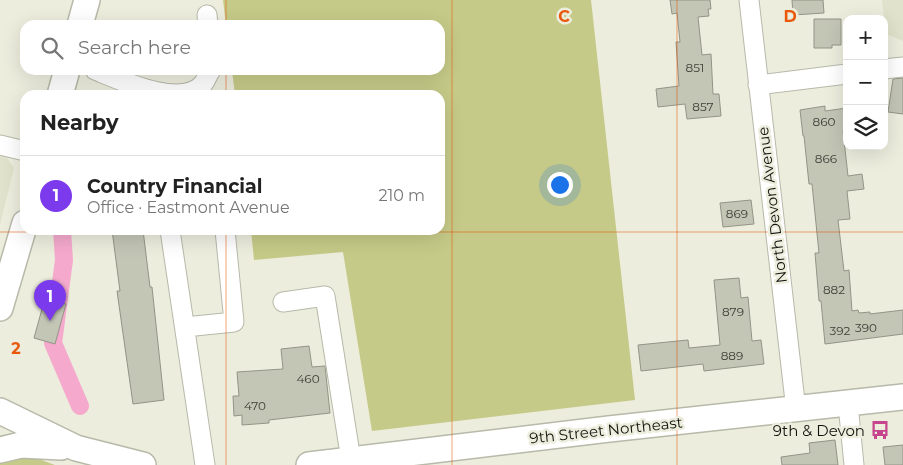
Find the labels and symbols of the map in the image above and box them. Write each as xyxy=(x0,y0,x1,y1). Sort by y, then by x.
text: C xyxy=(558,7,570,26)
text: D xyxy=(783,7,797,26)
house number: 851 xyxy=(686,60,704,75)
house number: 857 xyxy=(692,99,714,114)
house number: 860 xyxy=(813,114,836,129)
street label: North Devon Avenue xyxy=(753,126,791,284)
house number: 866 xyxy=(815,151,837,166)
your location xyxy=(547,172,573,198)
house number: 869 xyxy=(726,206,748,221)
pin: 1 xyxy=(34,280,66,321)
house number: 882 xyxy=(823,282,845,297)
house number: 879 xyxy=(722,304,744,319)
house number: 390 xyxy=(855,320,877,335)
house number: 392 xyxy=(830,323,851,338)
text: 2 xyxy=(11,339,21,358)
house number: 889 xyxy=(721,348,743,363)
house number: 460 xyxy=(296,371,320,386)
house number: 470 xyxy=(244,398,266,413)
street label: 9th Street Northeast xyxy=(528,413,684,447)
bus stop icon: 9th & Devon xyxy=(869,419,891,441)
place label: 9th & Devon xyxy=(773,421,865,440)

